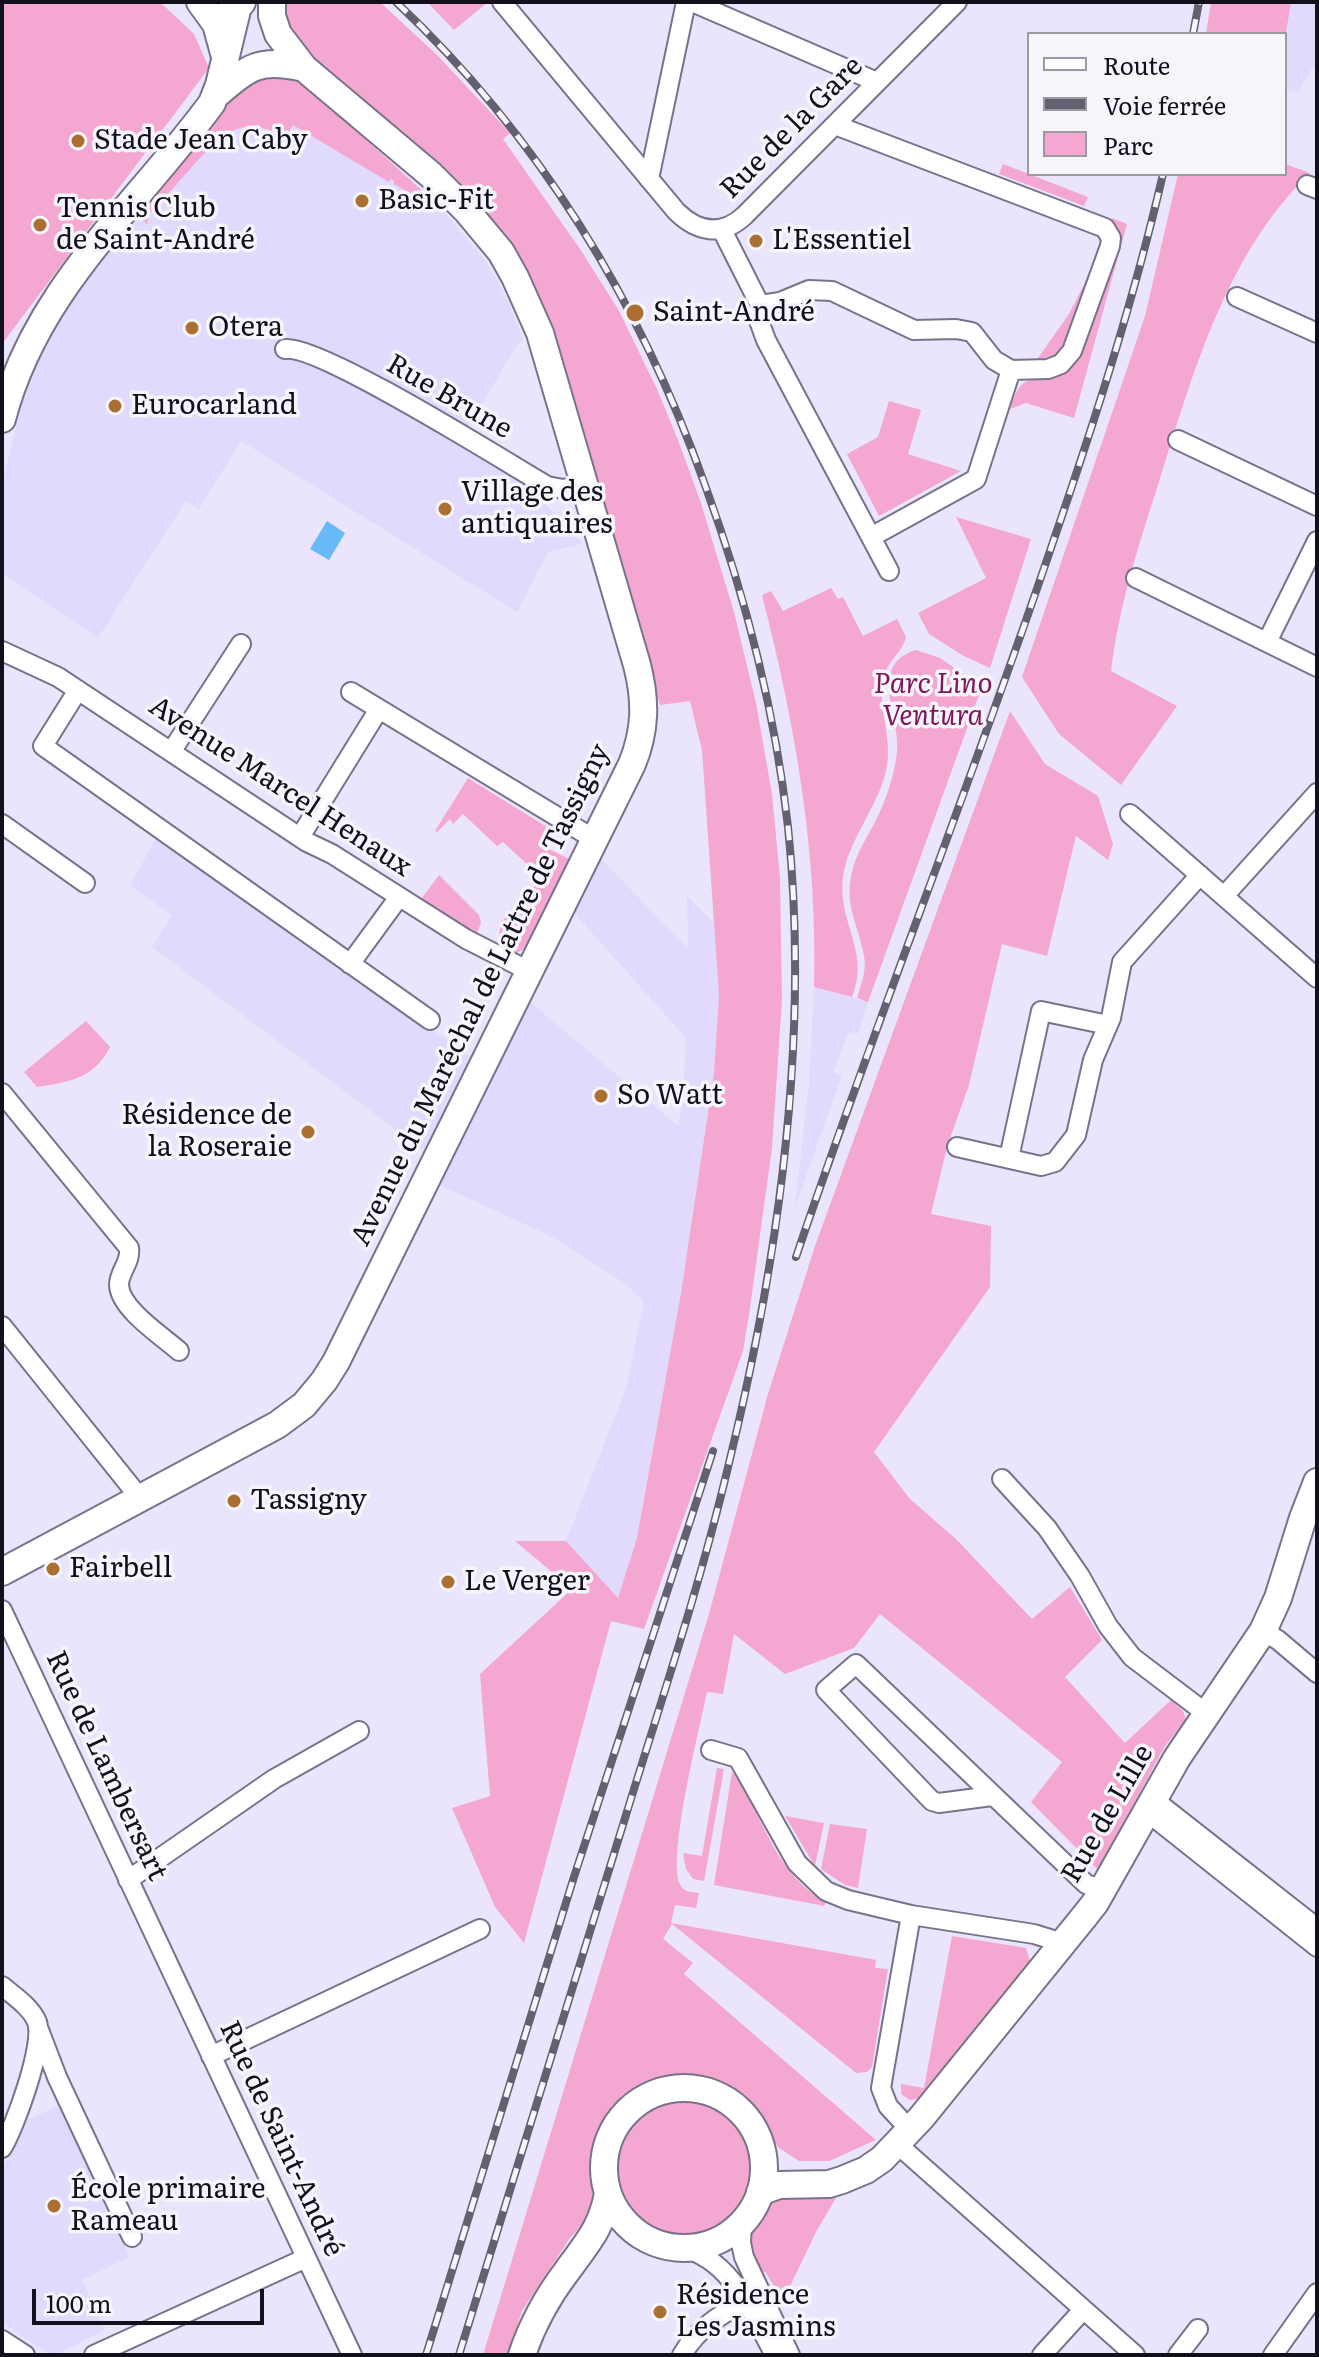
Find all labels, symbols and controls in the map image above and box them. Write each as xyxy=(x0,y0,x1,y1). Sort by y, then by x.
legend xyxy=(1027,32,1287,176)
text: Route xyxy=(1103,47,1170,82)
street label: Rue de la Gare xyxy=(714,50,870,206)
text: Voie ferrée xyxy=(1103,87,1226,122)
place label: Stade Jean Caby xyxy=(94,124,308,158)
text: Parc xyxy=(1103,127,1153,162)
marker: Stade Jean Caby xyxy=(69,132,87,150)
place label: Basic-Fit xyxy=(378,184,494,218)
place label: Tennis Club de Saint-André xyxy=(56,192,255,258)
marker: Basic-Fit xyxy=(353,192,371,210)
marker: Tennis Club de Saint-André xyxy=(31,216,49,234)
place label: L'Essentiel xyxy=(772,224,911,258)
marker: L'Essentiel xyxy=(747,232,765,250)
place label: Saint-André xyxy=(653,296,815,330)
marker: Saint-André xyxy=(624,302,646,324)
place label: Otera xyxy=(208,311,283,345)
marker: Otera xyxy=(183,319,201,337)
street label: Rue Brune xyxy=(380,348,518,446)
place label: Eurocarland xyxy=(131,389,297,423)
marker: Eurocarland xyxy=(106,397,124,415)
place label: Village des antiquaires xyxy=(461,476,613,542)
marker: Village des antiquaires xyxy=(436,500,454,518)
park label: Parc Lino Ventura xyxy=(873,668,993,734)
street label: Avenue Marcel Henaux xyxy=(142,690,418,884)
street label: Avenue du Maréchal de Lattre de Tassigny xyxy=(344,739,618,1251)
place label: So Watt xyxy=(617,1079,723,1113)
marker: So Watt xyxy=(592,1087,610,1105)
place label: Résidence de la Roseraie xyxy=(122,1099,292,1165)
marker: Résidence de la Roseraie xyxy=(299,1123,317,1141)
place label: Tassigny xyxy=(250,1484,367,1518)
marker: Tassigny xyxy=(225,1492,243,1510)
place label: Fairbell xyxy=(69,1552,172,1586)
marker: Fairbell xyxy=(44,1560,62,1578)
place label: Le Verger xyxy=(464,1565,590,1599)
marker: Le Verger xyxy=(439,1573,457,1591)
street label: Rue de Lambersart xyxy=(38,1646,174,1886)
street label: Rue de Lille xyxy=(1055,1739,1161,1889)
street label: Rue de Saint-André xyxy=(212,2016,350,2262)
place label: École primaire Rameau xyxy=(70,2173,266,2239)
marker: École primaire Rameau xyxy=(45,2197,63,2215)
scale bar xyxy=(36,2273,268,2323)
place label: Résidence Les Jasmins xyxy=(676,2279,836,2345)
text: 100 m xyxy=(46,2285,112,2320)
marker: Résidence Les Jasmins xyxy=(651,2303,669,2321)

